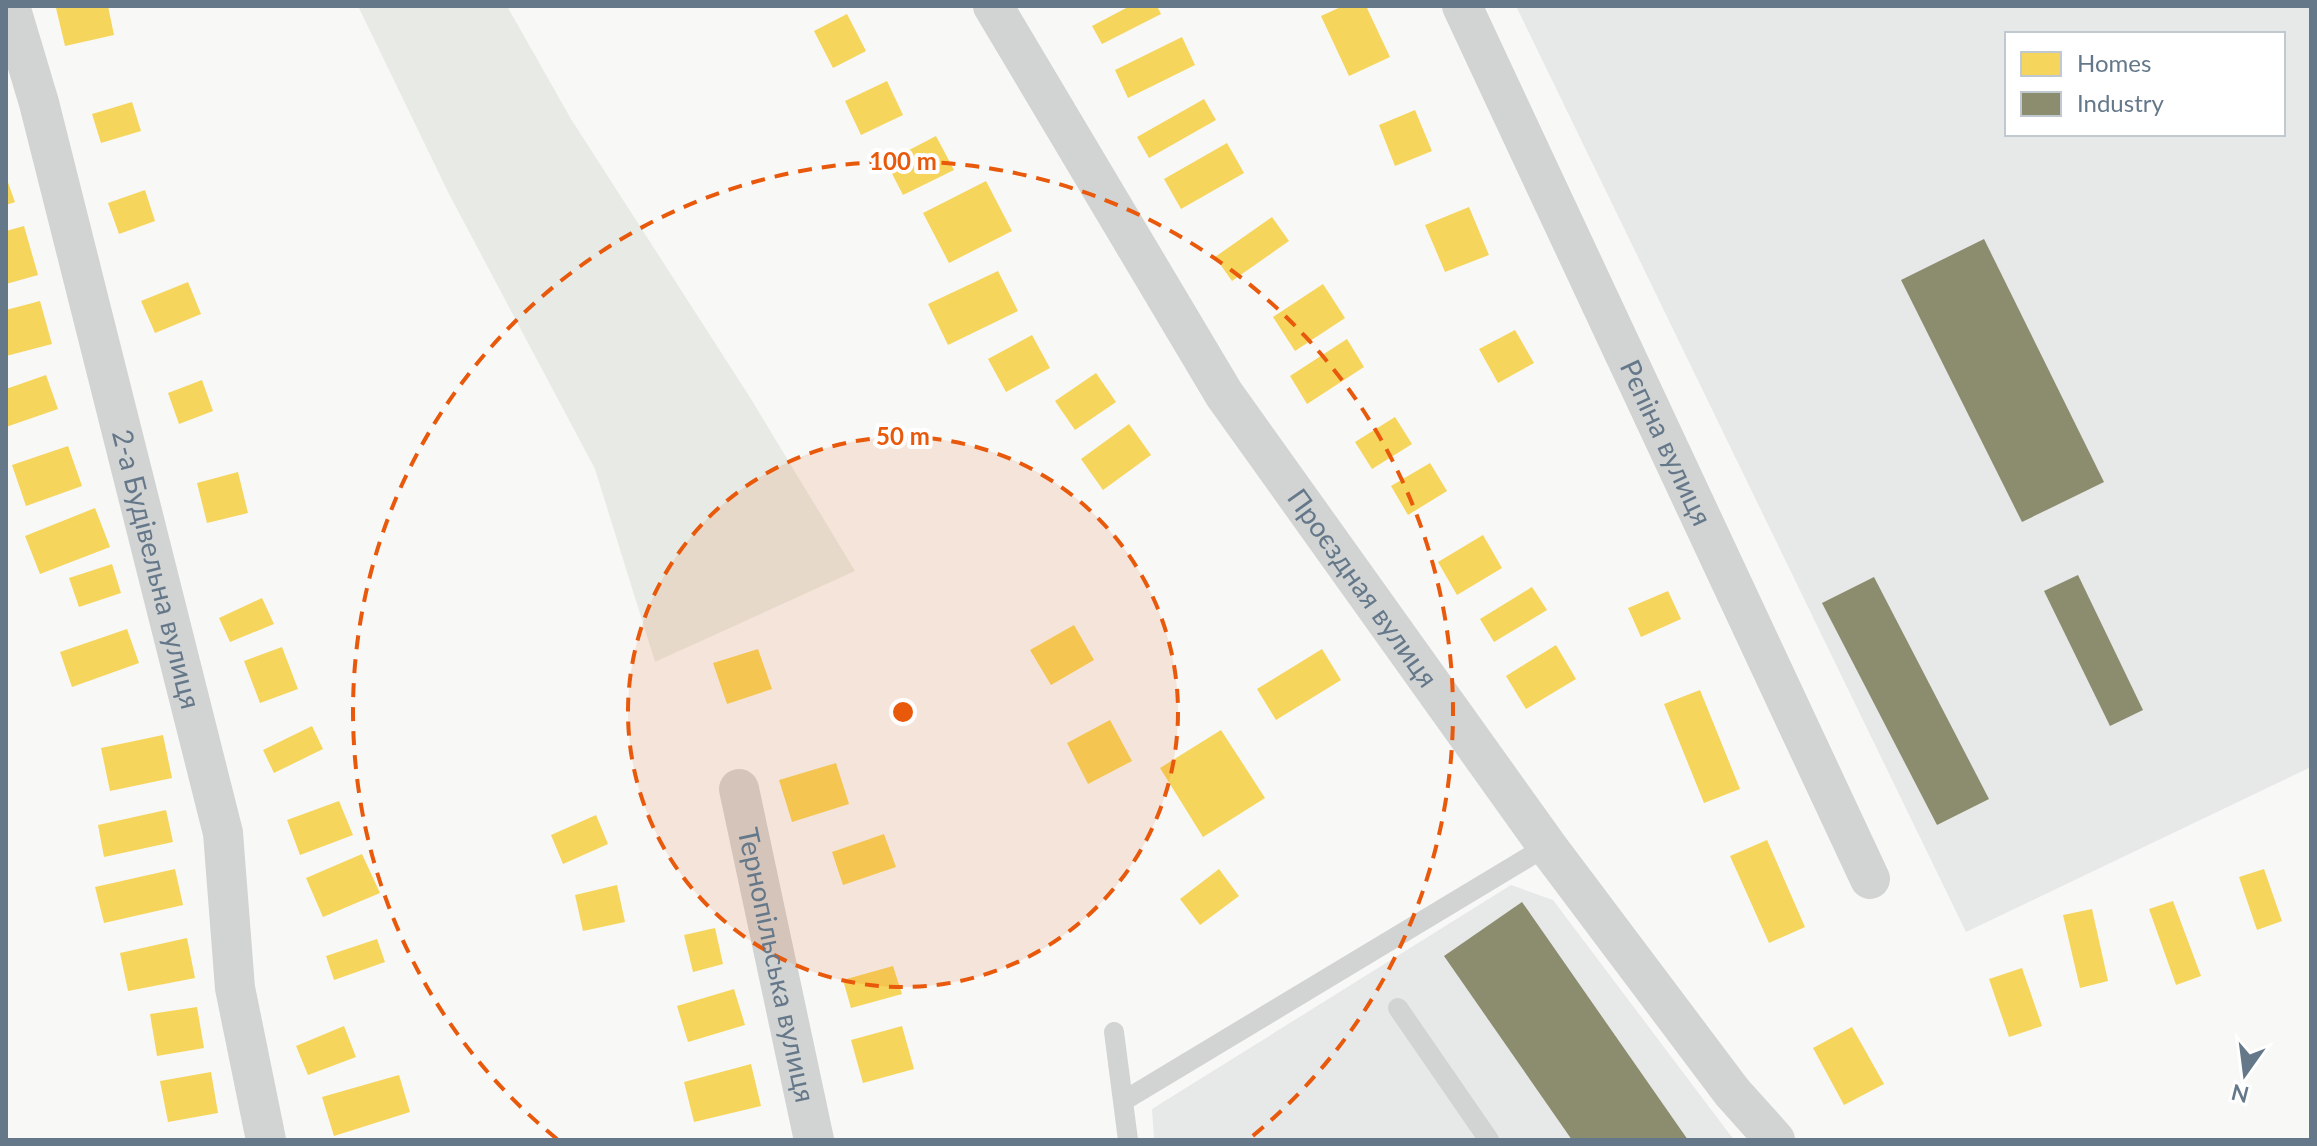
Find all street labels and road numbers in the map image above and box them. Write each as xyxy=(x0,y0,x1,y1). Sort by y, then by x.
street label: Рєпіна вулиця xyxy=(1614,354,1720,530)
street label: 2-а Будівельна вулиця xyxy=(106,426,209,712)
street label: Проєздная вулиця xyxy=(1281,482,1446,693)
street label: Тернопільська вулиця xyxy=(732,824,823,1105)

